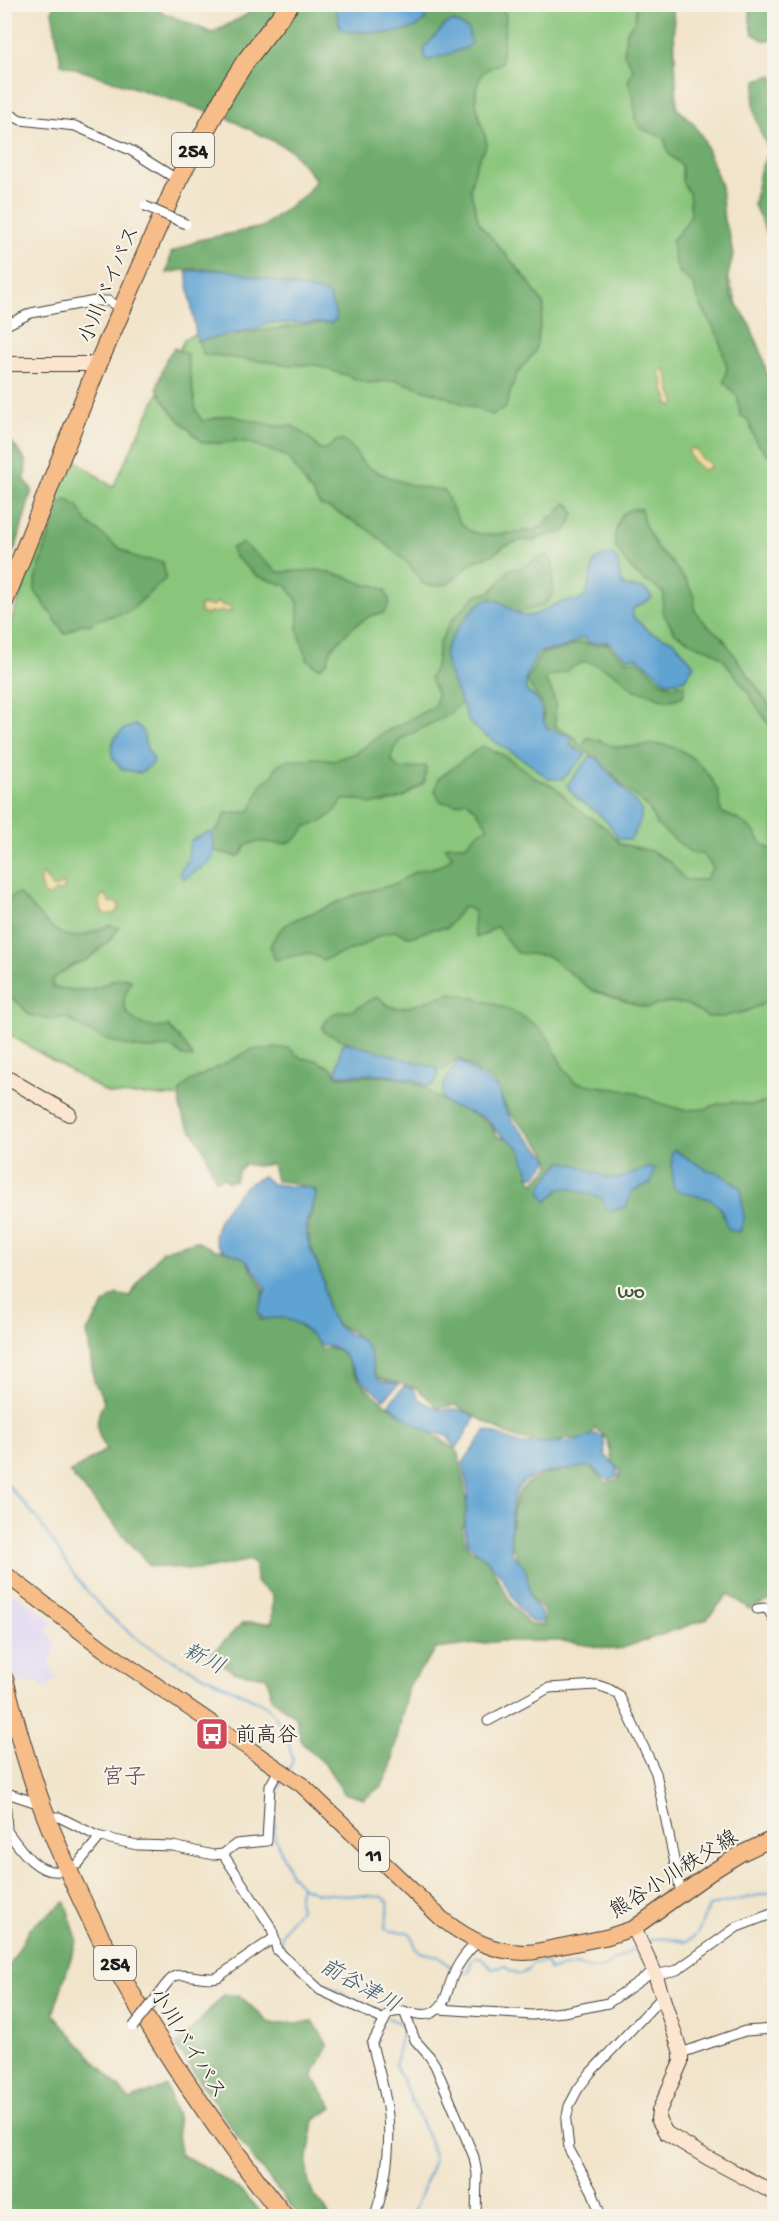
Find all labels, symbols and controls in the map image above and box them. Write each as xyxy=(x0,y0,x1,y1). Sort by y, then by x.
road number: 254 xyxy=(172,133,214,167)
street label: 小川バイパス xyxy=(74,222,147,348)
park label: wo xyxy=(617,1281,645,1306)
water label: 新川 xyxy=(178,1638,229,1682)
bus stop icon: 前高谷 xyxy=(194,1716,230,1752)
place label: 前高谷 xyxy=(235,1723,298,1750)
district label: 宮子 xyxy=(102,1765,146,1792)
street label: 熊谷小川秩父線 xyxy=(605,1826,744,1926)
road number: 11 xyxy=(359,1837,389,1871)
road number: 254 xyxy=(94,1946,136,1980)
water label: 前谷津川 xyxy=(314,1954,404,2020)
street label: 小川バイパス xyxy=(142,1984,231,2105)

